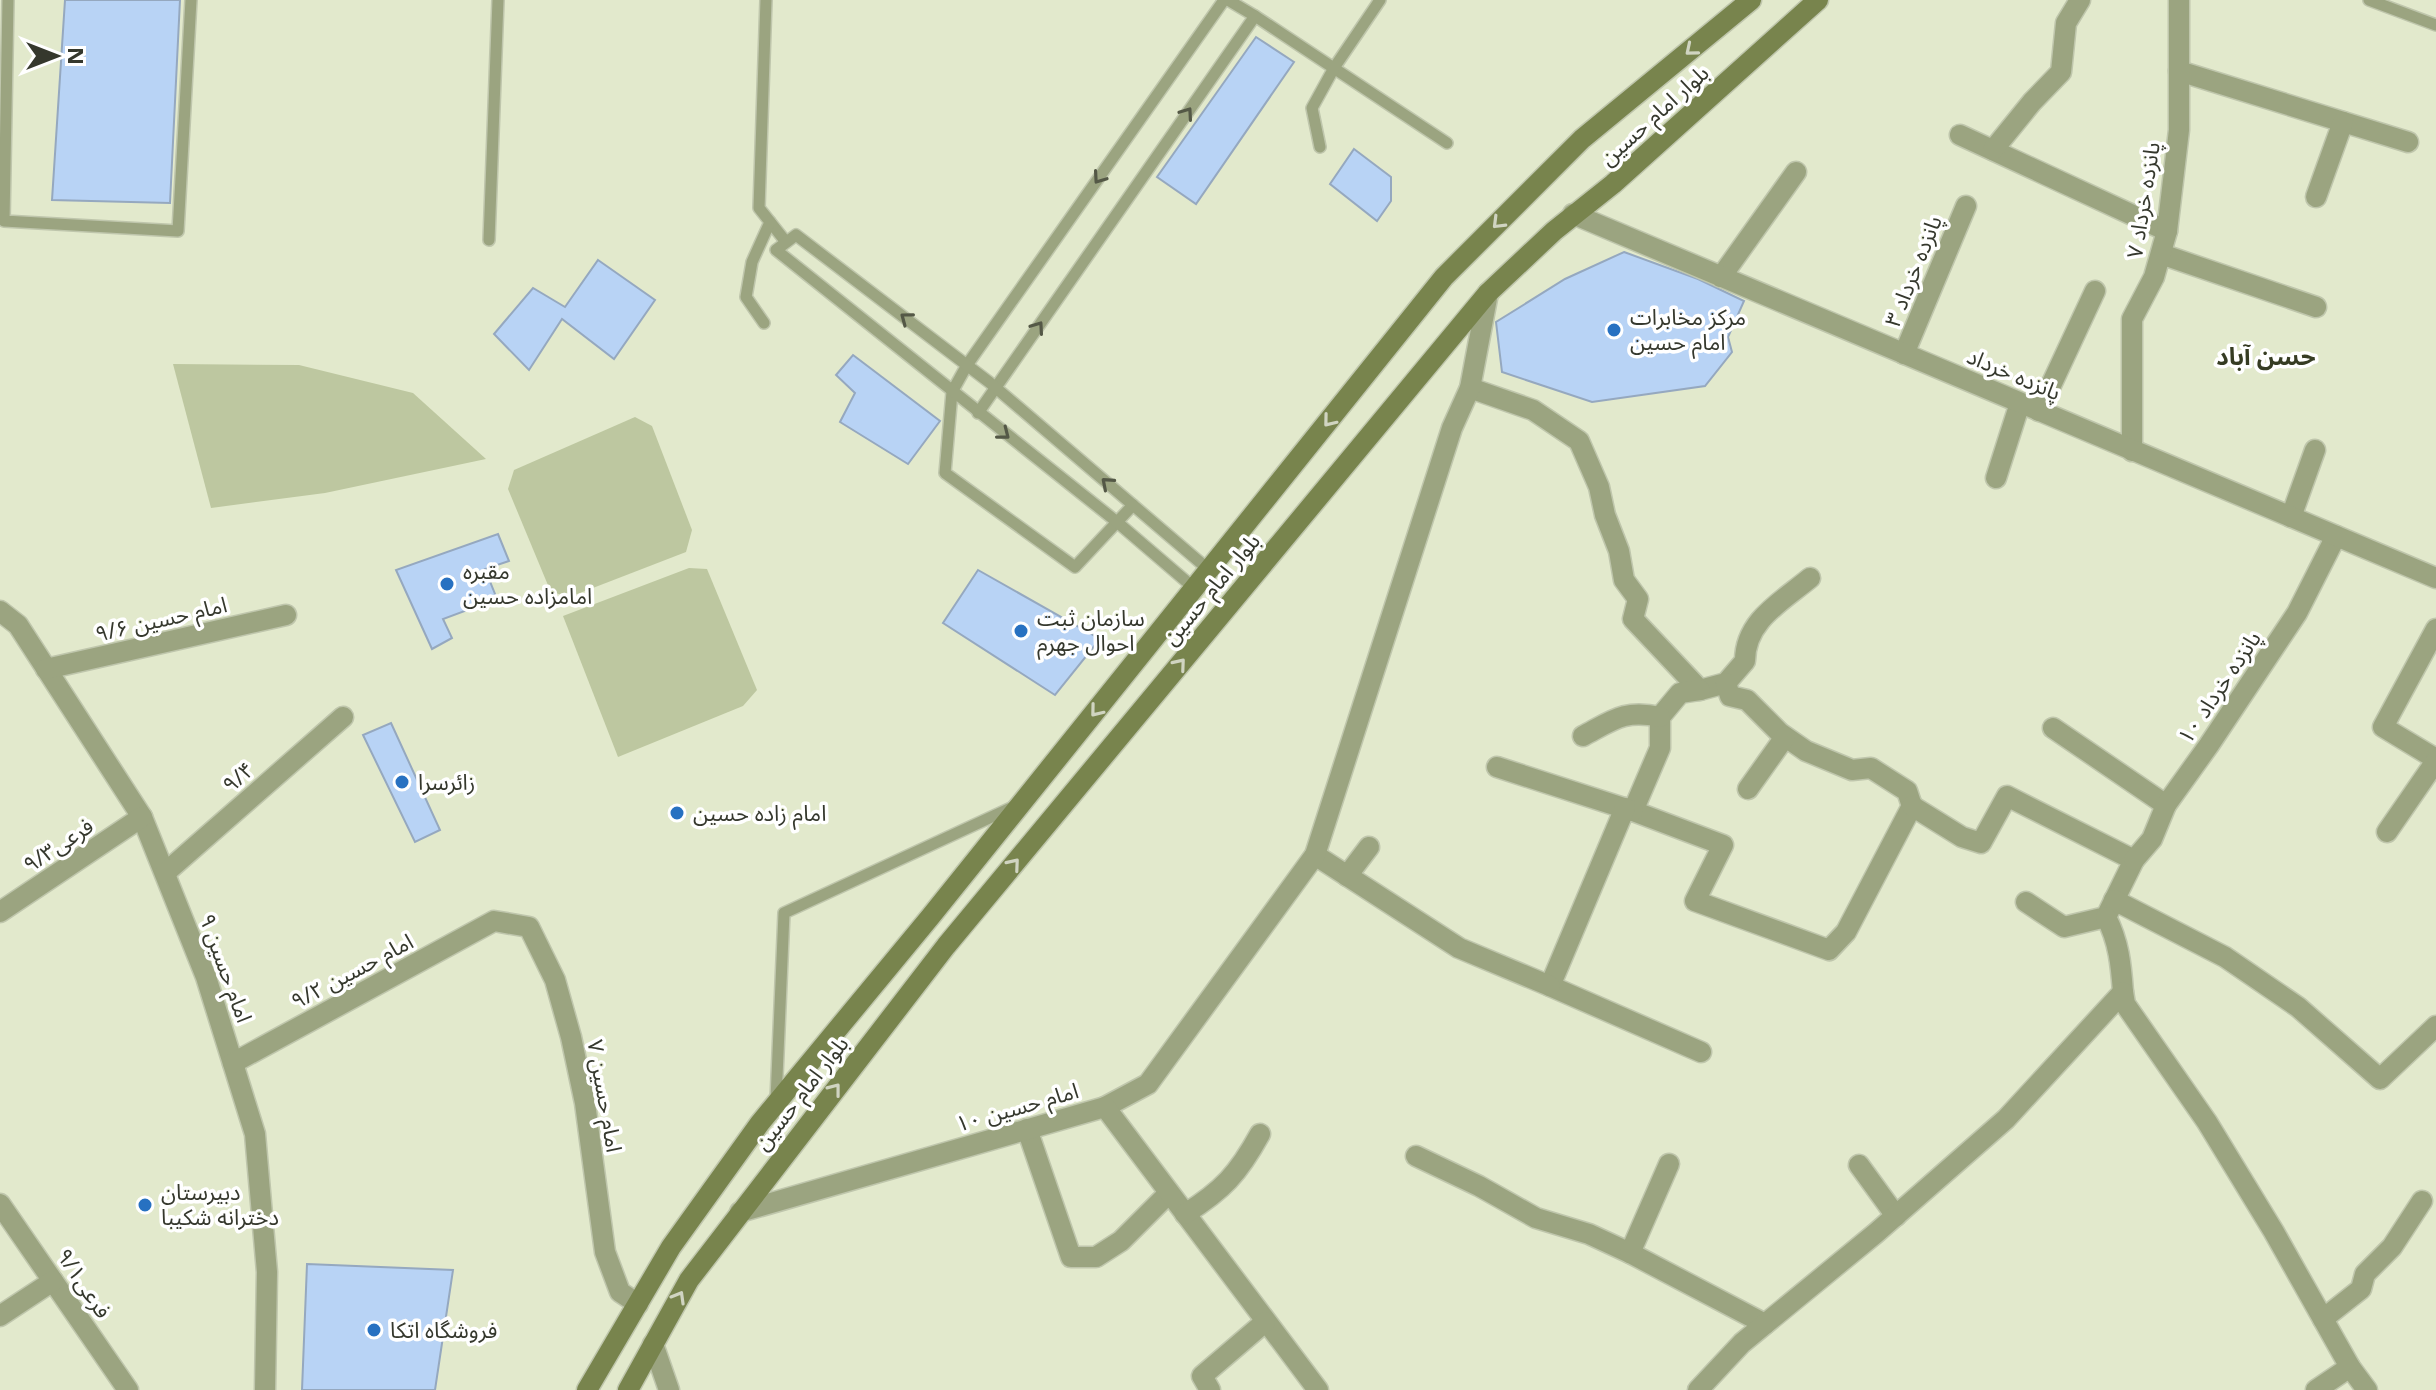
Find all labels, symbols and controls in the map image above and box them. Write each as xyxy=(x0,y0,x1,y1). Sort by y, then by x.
north arrow xyxy=(16,16,96,96)
one-way arrow xyxy=(1686,40,1700,55)
text: N xyxy=(52,47,98,65)
street label: بلوار امام حسین xyxy=(1588,53,1721,179)
one-way arrow xyxy=(1177,108,1192,122)
street label: پانزده خرداد ۷ xyxy=(2112,138,2176,262)
one-way arrow xyxy=(1094,170,1109,184)
street label: پانزده خرداد ۳ xyxy=(1871,208,1957,335)
one-way arrow xyxy=(1492,214,1507,228)
place label: مرکز مخابرات امام حسین xyxy=(1630,295,1746,366)
one-way arrow xyxy=(900,314,915,328)
one-way arrow xyxy=(1028,321,1043,335)
marker: مرکز مخابرات امام حسین xyxy=(1605,321,1623,339)
district label: حسن آباد xyxy=(2216,332,2316,383)
street label: پانزده خرداد xyxy=(1959,334,2068,415)
one-way arrow xyxy=(1324,412,1339,426)
one-way arrow xyxy=(995,425,1010,439)
one-way arrow xyxy=(1102,478,1116,493)
street label: بلوار امام حسین xyxy=(1150,522,1274,657)
place label: مقبره امامزاده حسین xyxy=(463,549,592,620)
marker: مقبره امامزاده حسین xyxy=(438,575,456,593)
street label: امام حسین ۹/۶ xyxy=(90,582,232,658)
place label: سازمان ثبت احوال جهرم xyxy=(1037,596,1145,667)
street label: پانزده خرداد ۱۰ xyxy=(2164,621,2275,754)
marker: سازمان ثبت احوال جهرم xyxy=(1012,622,1030,640)
one-way arrow xyxy=(1170,658,1185,673)
one-way arrow xyxy=(1091,701,1105,716)
street label: ۹/۴ xyxy=(211,749,266,806)
place label: زائرسرا xyxy=(418,760,475,806)
marker: زائرسرا xyxy=(393,773,411,791)
place label: امام زاده حسین xyxy=(693,791,826,837)
marker: امام زاده حسین xyxy=(668,804,686,822)
street label: فرعی۹/۳ xyxy=(13,805,104,887)
one-way arrow xyxy=(1004,858,1019,873)
street label: امام حسین ۹ xyxy=(184,907,266,1030)
street label: امام حسین ۹/۲ xyxy=(282,920,423,1024)
street label: بلوار امام حسین xyxy=(741,1025,862,1162)
street label: امام حسین ۷ xyxy=(571,1036,637,1156)
street label: امام حسین ۱۰ xyxy=(950,1068,1084,1147)
one-way arrow xyxy=(825,1083,839,1098)
place label: دبیرستان دخترانه شکیبا xyxy=(161,1170,279,1241)
marker: دبیرستان دخترانه شکیبا xyxy=(136,1196,154,1214)
street label: فرعی۹/۱ xyxy=(42,1238,124,1329)
one-way arrow xyxy=(670,1291,685,1305)
place label: فروشگاه اتکا xyxy=(390,1308,497,1354)
marker: فروشگاه اتکا xyxy=(365,1321,383,1339)

